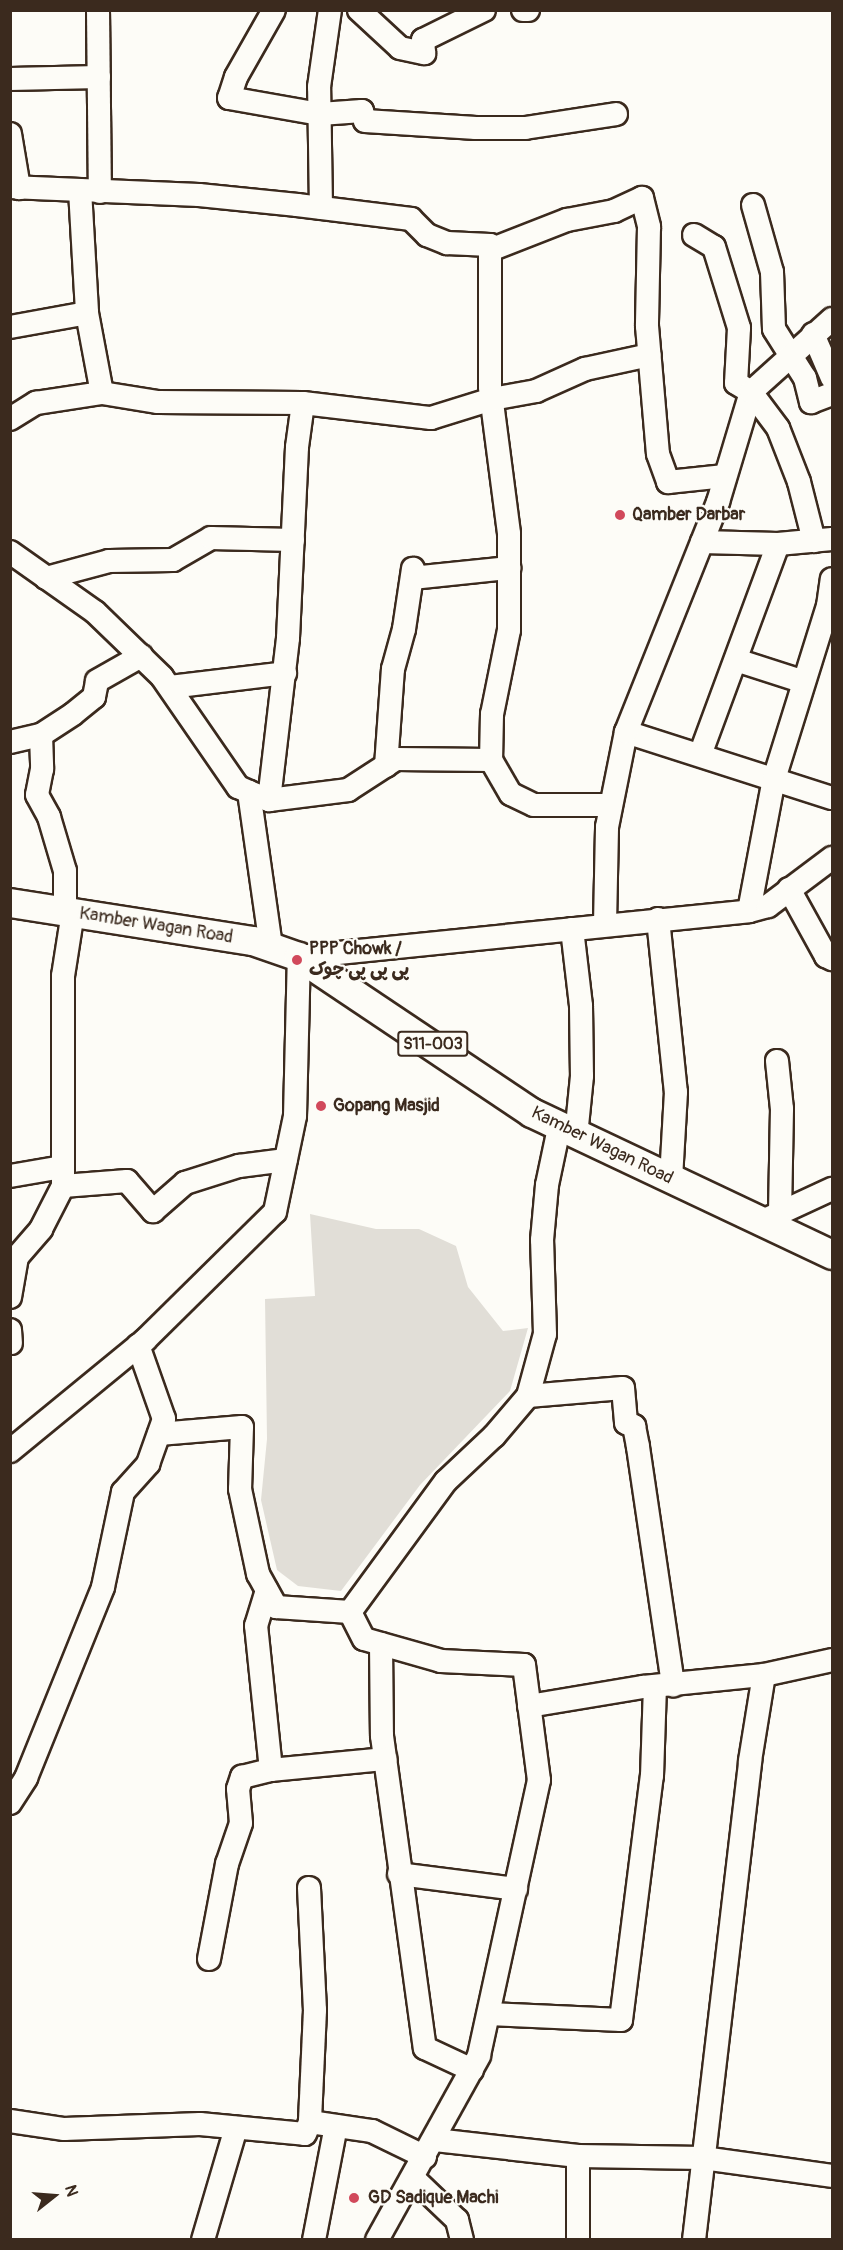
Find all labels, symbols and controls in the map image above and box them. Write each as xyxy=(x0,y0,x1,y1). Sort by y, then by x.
place label: Qamber Darbar xyxy=(632,504,745,526)
marker: Qamber Darbar xyxy=(613,508,627,522)
street label: Kamber Wagan Road xyxy=(78,903,234,949)
place label: PPP Chowk / پی پی پی چوک xyxy=(309,939,409,982)
marker: PPP Chowk / پی پی پی چوک xyxy=(290,953,304,967)
road number: S11-003 xyxy=(397,1031,469,1057)
place label: Gopang Masjid xyxy=(333,1095,440,1117)
marker: Gopang Masjid xyxy=(314,1099,328,1113)
street label: Kamber Wagan Road xyxy=(527,1102,677,1190)
north arrow xyxy=(24,2166,84,2226)
text: N xyxy=(60,2183,82,2199)
place label: GD Sadique Machi xyxy=(368,2187,499,2209)
marker: GD Sadique Machi xyxy=(345,2189,363,2207)

